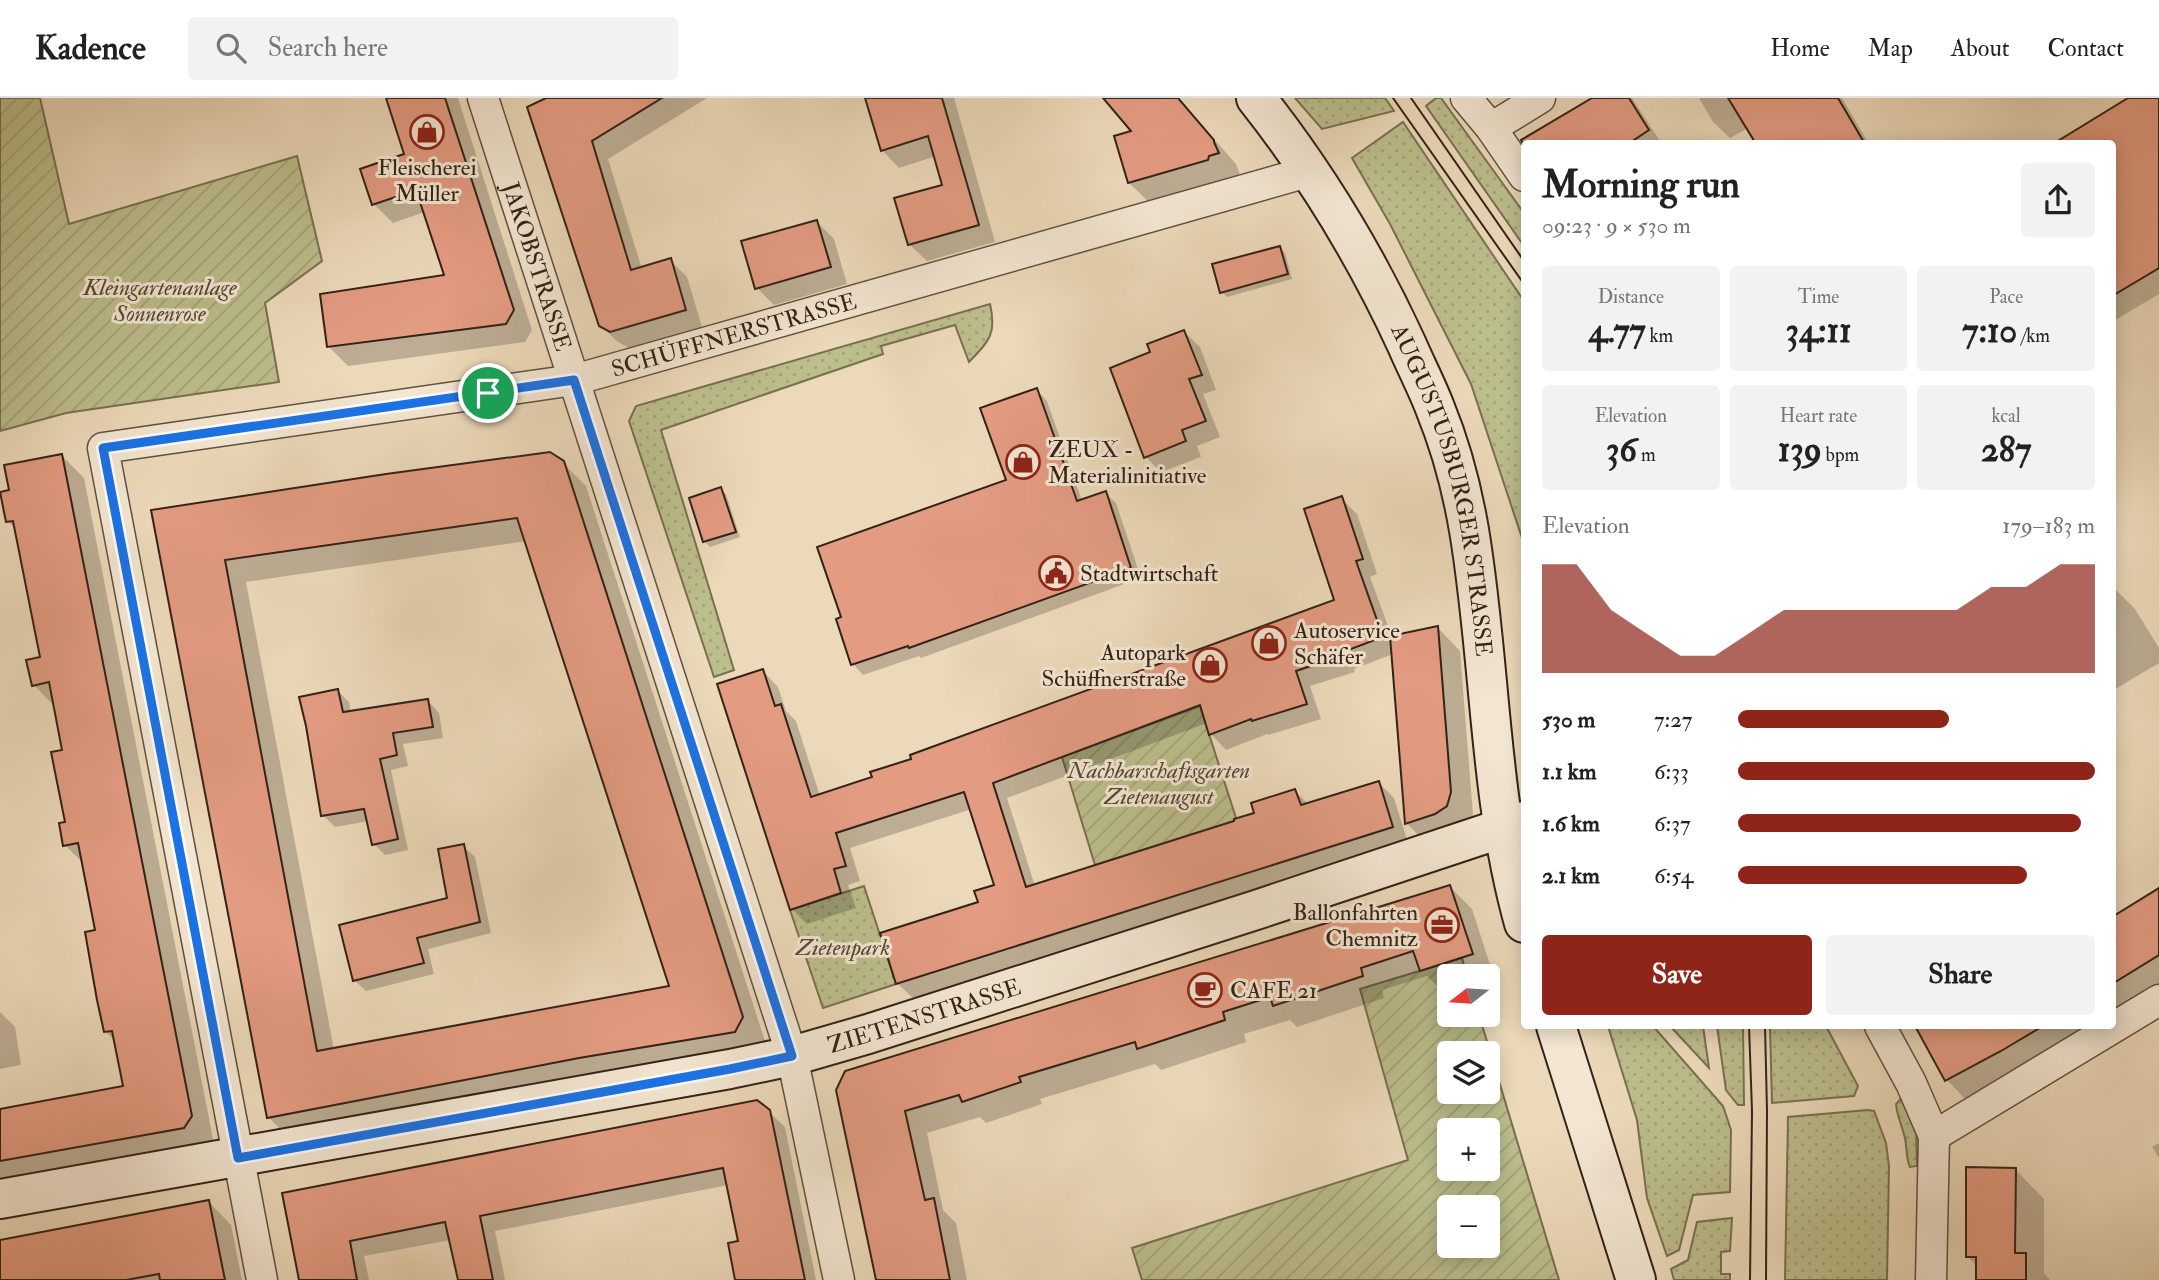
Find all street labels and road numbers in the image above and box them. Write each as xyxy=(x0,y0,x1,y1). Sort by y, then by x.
street label: JAKOBSTRASSE xyxy=(496,177,578,355)
street label: SCHÜFFNERSTRASSE xyxy=(608,286,860,383)
street label: AUGUSTUSBURGER STRASSE xyxy=(1384,319,1499,658)
street label: ZIETENSTRASSE xyxy=(824,972,1024,1059)

